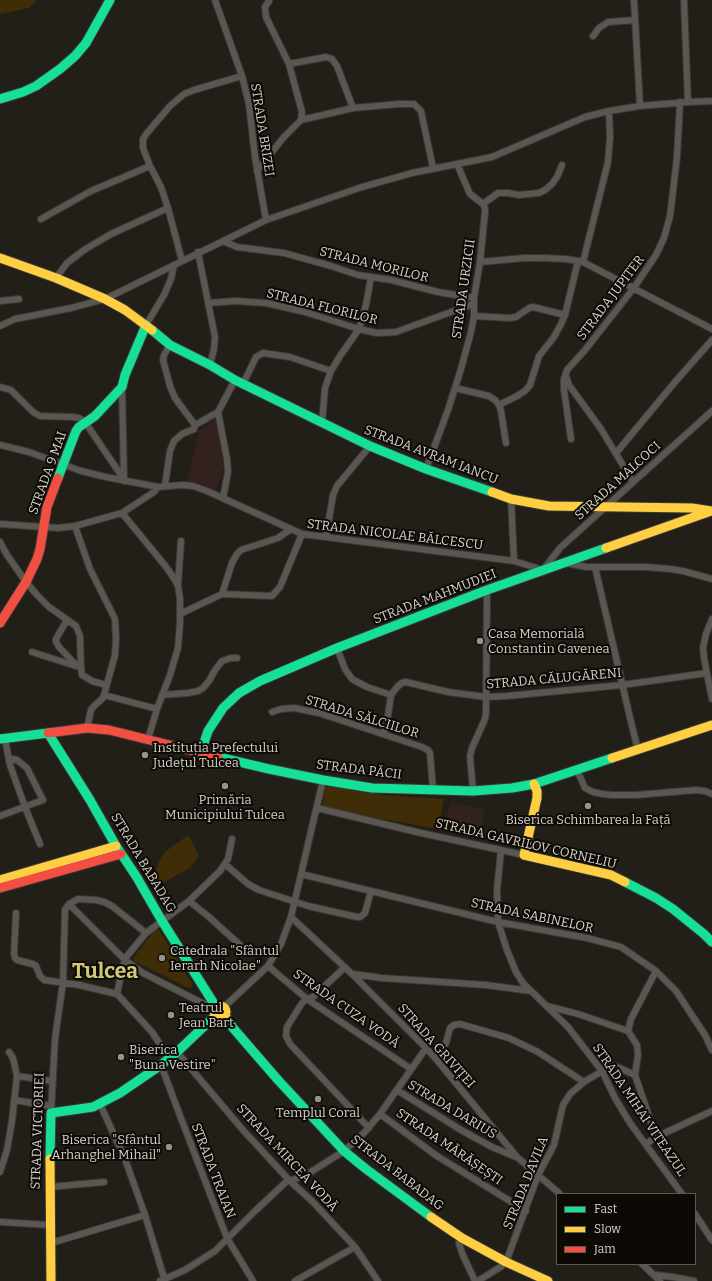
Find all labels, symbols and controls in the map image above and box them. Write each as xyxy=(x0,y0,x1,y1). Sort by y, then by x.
street label: STRADA BRIZEI xyxy=(247,82,277,178)
street label: STRADA URZICII xyxy=(449,238,479,340)
street label: STRADA MORILOR xyxy=(318,244,430,286)
street label: STRADA JUPITER xyxy=(574,252,648,344)
street label: STRADA FLORILOR xyxy=(265,286,379,328)
street label: STRADA AVRAM IANCU xyxy=(362,422,500,488)
street label: STRADA 9 MAI xyxy=(26,429,70,517)
street label: STRADA MALCOCI xyxy=(572,438,664,524)
street label: STRADA NICOLAE BĂLCESCU xyxy=(306,516,484,554)
street label: STRADA MAHMUDIEI xyxy=(371,566,499,628)
place label: Casa Memorială Constantin Gavenea xyxy=(488,626,610,657)
marker: Casa Memorială Constantin Gavenea xyxy=(475,636,485,646)
street label: STRADA CĂLUGĂRENI xyxy=(486,665,622,693)
street label: STRADA SĂLCIILOR xyxy=(303,692,421,742)
place label: Instituția Prefectului Județul Tulcea xyxy=(153,740,278,771)
marker: Instituția Prefectului Județul Tulcea xyxy=(140,750,150,760)
street label: STRADA PĂCII xyxy=(315,757,403,783)
marker: Primăria Municipiului Tulcea xyxy=(220,781,230,791)
place label: Primăria Municipiului Tulcea xyxy=(165,792,285,823)
marker: Biserica Schimbarea la Față xyxy=(583,801,593,811)
street label: STRADA BABADAG xyxy=(107,810,179,916)
place label: Biserica Schimbarea la Față xyxy=(505,812,671,828)
street label: STRADA GAVRILOV CORNELIU xyxy=(434,816,618,872)
street label: STRADA SABINELOR xyxy=(469,895,595,937)
place label: Catedrala "Sfântul Ierarh Nicolae" xyxy=(170,943,279,974)
marker: Catedrala "Sfântul Ierarh Nicolae" xyxy=(157,953,167,963)
district label: Tulcea xyxy=(72,959,138,985)
street label: STRADA CUZA VODĂ xyxy=(290,966,402,1052)
place label: Teatrul Jean Bart xyxy=(179,1000,234,1031)
street label: STRADA GRIVIȚEI xyxy=(394,1001,478,1091)
marker: Teatrul Jean Bart xyxy=(166,1010,176,1020)
street label: STRADA MIHAI VITEAZUL xyxy=(589,1041,689,1179)
place label: Biserica "Buna Vestire" xyxy=(129,1042,216,1073)
marker: Biserica "Buna Vestire" xyxy=(116,1052,126,1062)
street label: STRADA VICTORIEI xyxy=(28,1072,48,1190)
street label: STRADA DARIUS xyxy=(405,1077,499,1143)
marker: Templul Coral xyxy=(313,1094,323,1104)
street label: STRADA MIRCEA VODĂ xyxy=(233,1101,341,1215)
place label: Templul Coral xyxy=(276,1105,360,1121)
street label: STRADA MĂRĂȘEȘTI xyxy=(393,1106,505,1188)
street label: STRADA TRAIAN xyxy=(188,1121,238,1221)
place label: Biserica "Sfântul Arhanghel Mihail" xyxy=(51,1132,161,1163)
street label: STRADA BABADAG xyxy=(347,1132,447,1214)
street label: STRADA DAVILA xyxy=(500,1134,552,1232)
marker: Biserica "Sfântul Arhanghel Mihail" xyxy=(164,1142,174,1152)
legend xyxy=(556,1193,696,1265)
text: Fast xyxy=(594,1202,617,1216)
text: Slow xyxy=(594,1222,621,1236)
text: Jam xyxy=(594,1242,616,1256)

